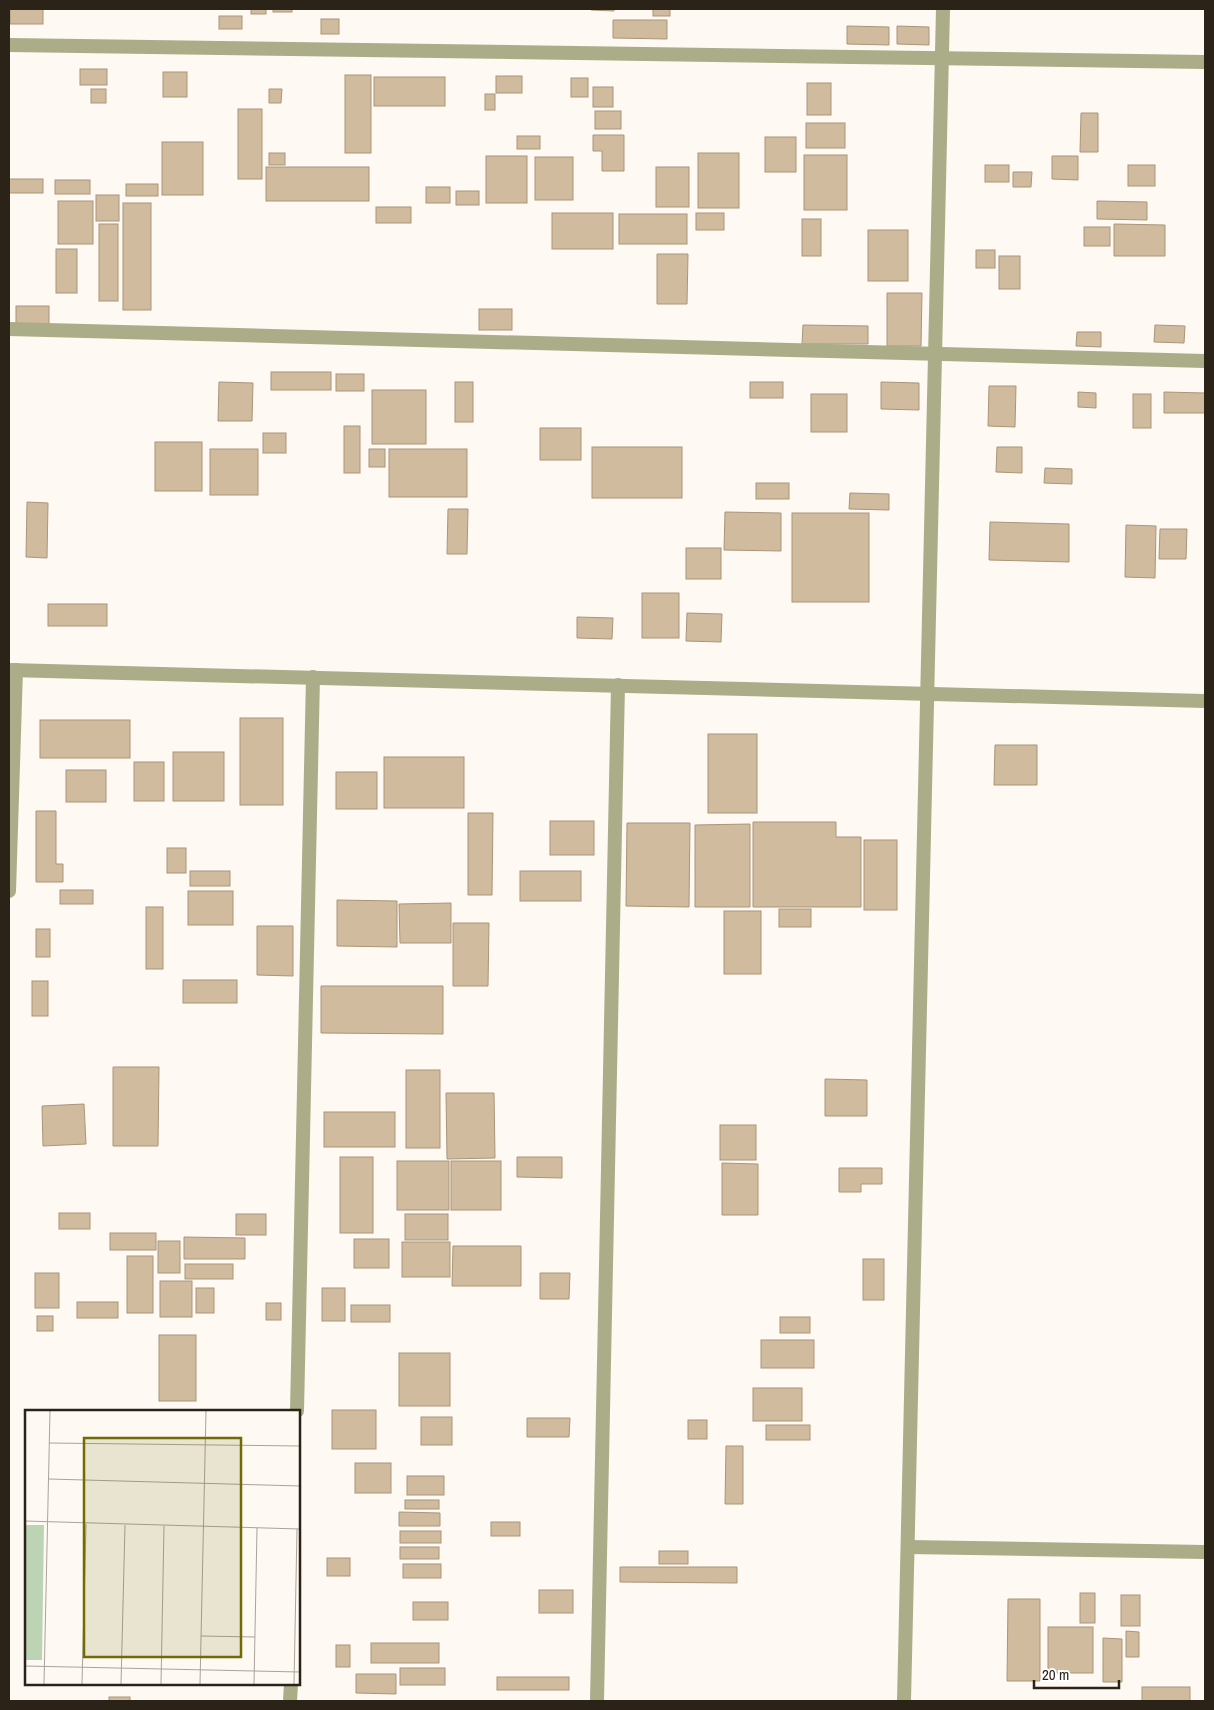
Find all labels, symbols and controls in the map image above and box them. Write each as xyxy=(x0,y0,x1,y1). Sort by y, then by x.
inset map xyxy=(25,1410,300,1685)
scale bar xyxy=(1034,1658,1119,1690)
text: 20 m xyxy=(1042,1664,1069,1685)

